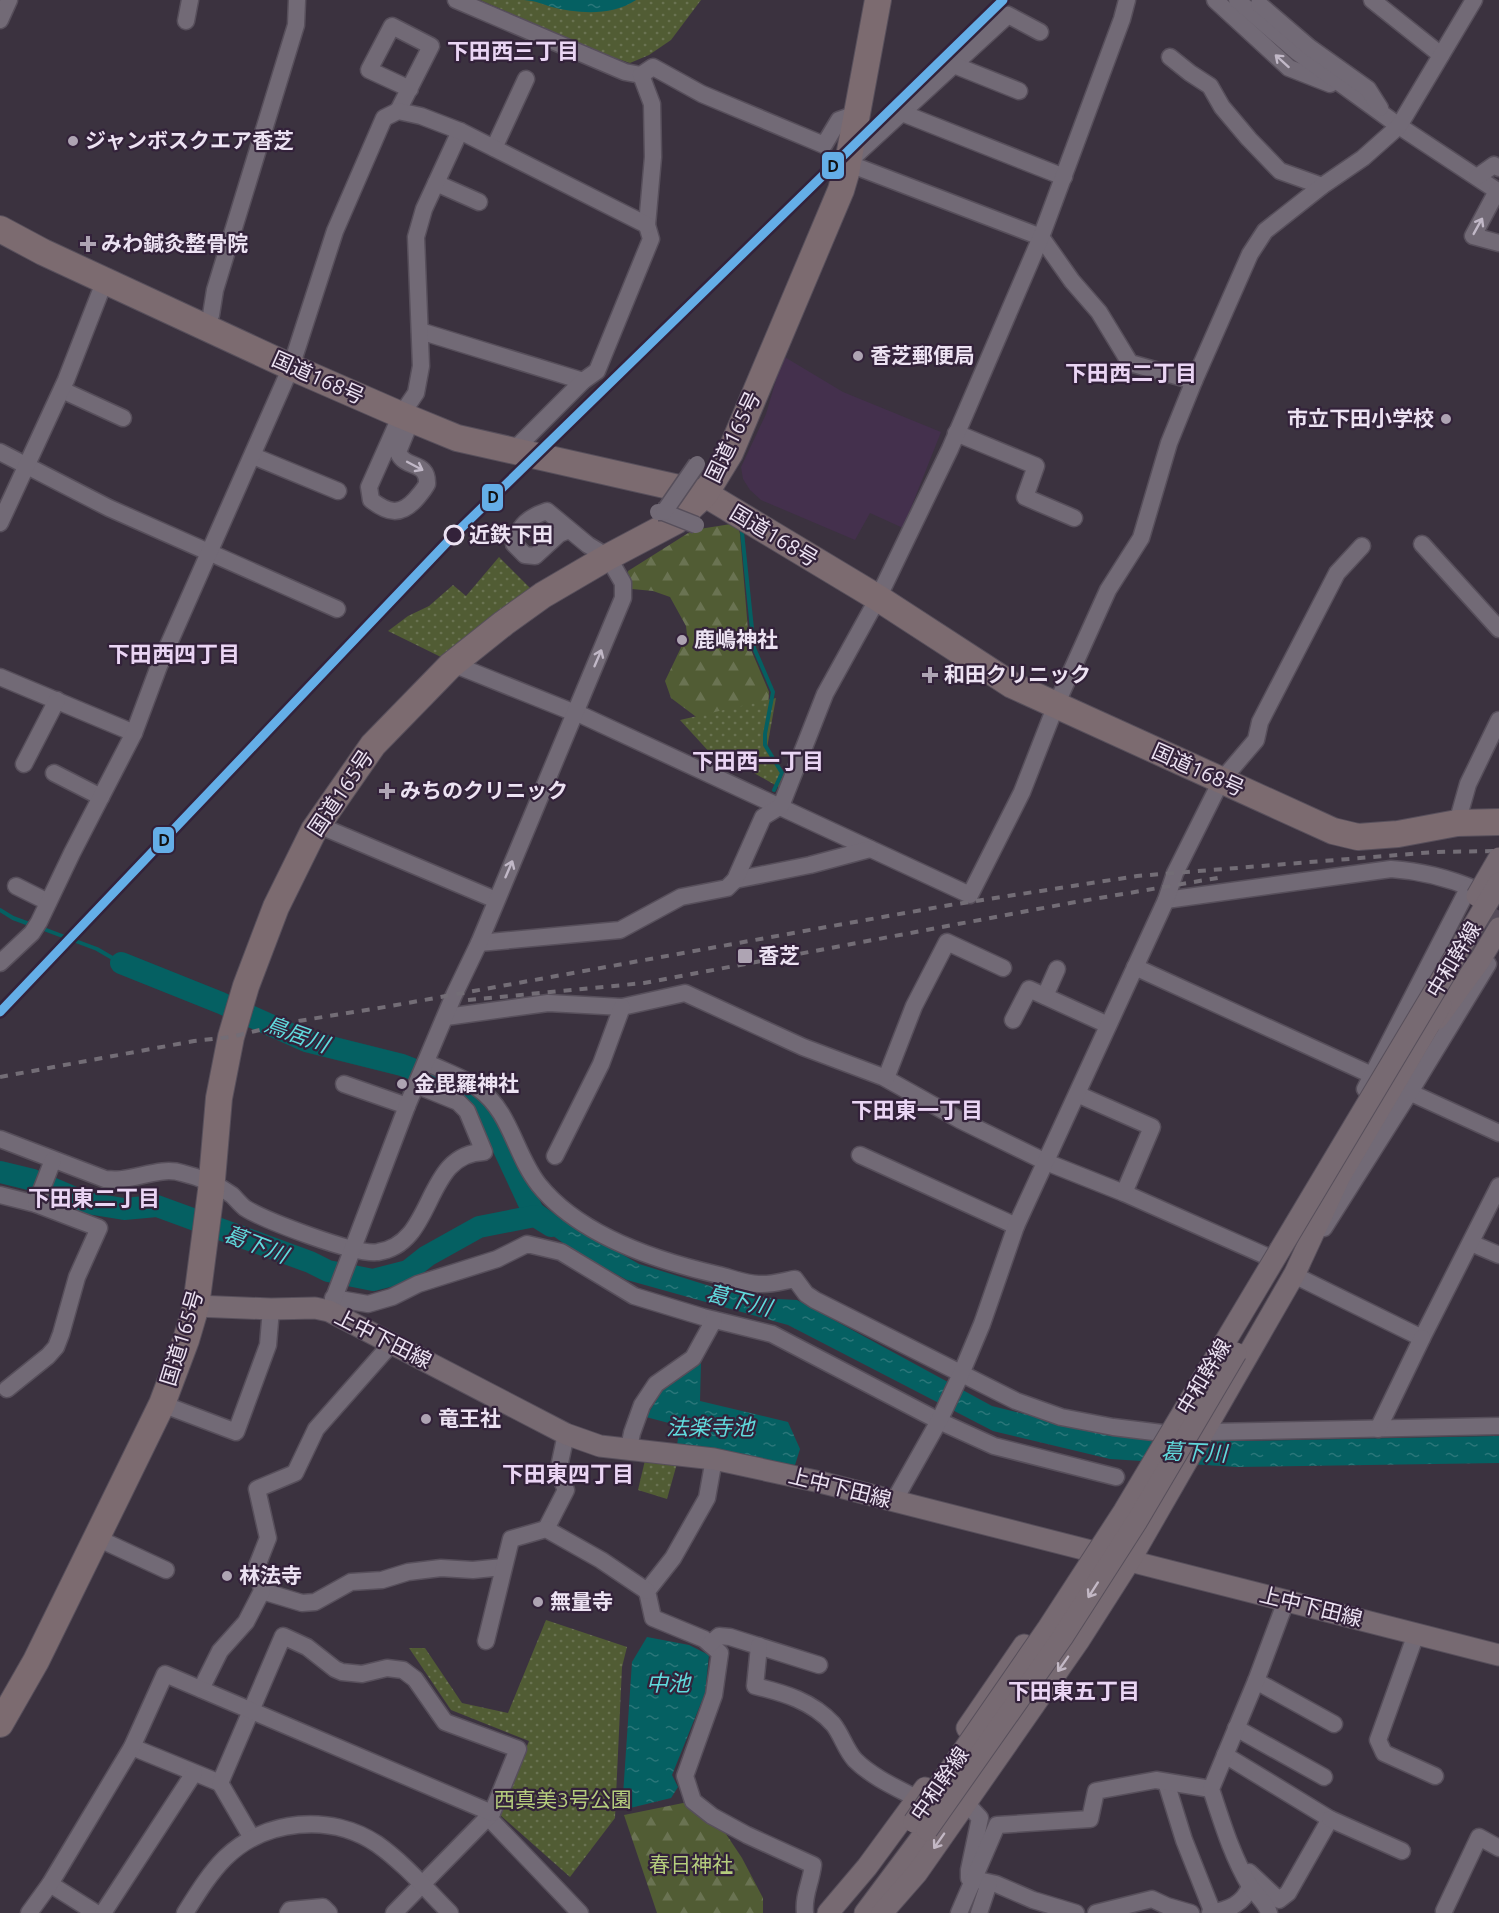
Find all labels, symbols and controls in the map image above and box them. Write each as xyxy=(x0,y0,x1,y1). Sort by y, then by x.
district label: 下田西三丁目 xyxy=(447,38,579,63)
one-way arrow xyxy=(1274,54,1289,68)
place label: ジャンボスクエア香芝 xyxy=(85,128,294,152)
marker: ジャンボスクエア香芝 xyxy=(66,134,80,148)
line badge: D xyxy=(821,151,845,180)
text: D xyxy=(827,157,839,175)
one-way arrow xyxy=(1473,217,1484,235)
place label: みわ鍼灸整骨院 xyxy=(101,231,248,255)
marker: みわ鍼灸整骨院 xyxy=(79,235,97,253)
place label: 香芝郵便局 xyxy=(870,343,975,367)
street label: 国道168号 xyxy=(269,346,368,408)
marker: 香芝郵便局 xyxy=(851,349,865,363)
district label: 下田西二丁目 xyxy=(1065,360,1197,385)
street label: 国道165号 xyxy=(700,387,764,486)
place label: 市立下田小学校 xyxy=(1287,406,1434,430)
marker: 市立下田小学校 xyxy=(1439,412,1453,426)
one-way arrow xyxy=(406,461,424,473)
line badge: D xyxy=(481,483,504,512)
text: D xyxy=(487,488,499,506)
street label: 国道168号 xyxy=(726,499,823,571)
place label: 近鉄下田 xyxy=(469,522,553,546)
marker: 近鉄下田 xyxy=(444,525,464,545)
place label: 鹿嶋神社 xyxy=(694,627,778,651)
marker: 鹿嶋神社 xyxy=(675,633,689,647)
district label: 下田西四丁目 xyxy=(108,641,240,666)
one-way arrow xyxy=(593,649,604,667)
place label: 和田クリニック xyxy=(944,662,1091,686)
marker: 和田クリニック xyxy=(921,666,939,684)
street label: 国道168号 xyxy=(1149,738,1248,800)
street label: 国道165号 xyxy=(303,745,378,840)
district label: 下田西一丁目 xyxy=(692,748,824,773)
place label: みちのクリニック xyxy=(400,778,568,802)
marker: みちのクリニック xyxy=(378,782,396,800)
line badge: D xyxy=(152,826,175,854)
text: D xyxy=(158,831,170,849)
one-way arrow xyxy=(504,860,515,879)
street label: 中和幹線 xyxy=(1421,917,1485,1002)
place label: 香芝 xyxy=(758,943,800,967)
marker: 香芝 xyxy=(736,947,754,965)
water label: 鳥居川 xyxy=(262,1010,334,1057)
place label: 金毘羅神社 xyxy=(414,1071,519,1095)
marker: 金毘羅神社 xyxy=(395,1077,409,1091)
district label: 下田東一丁目 xyxy=(851,1097,983,1122)
district label: 下田東二丁目 xyxy=(28,1185,160,1210)
water label: 葛下川 xyxy=(221,1220,293,1268)
water label: 葛下川 xyxy=(704,1279,776,1320)
street label: 国道165号 xyxy=(155,1287,207,1388)
street label: 上中下田線 xyxy=(331,1304,436,1373)
street label: 中和幹線 xyxy=(1171,1334,1235,1419)
place label: 竜王社 xyxy=(438,1406,501,1430)
marker: 竜王社 xyxy=(419,1412,433,1426)
water label: 法楽寺池 xyxy=(666,1414,756,1439)
water label: 葛下川 xyxy=(1161,1438,1229,1465)
district label: 下田東四丁目 xyxy=(502,1461,634,1486)
street label: 上中下田線 xyxy=(786,1463,894,1511)
place label: 林法寺 xyxy=(239,1563,302,1587)
marker: 林法寺 xyxy=(220,1569,234,1583)
one-way arrow xyxy=(1086,1581,1099,1598)
street label: 上中下田線 xyxy=(1257,1582,1365,1630)
place label: 無量寺 xyxy=(550,1589,613,1613)
marker: 無量寺 xyxy=(531,1595,545,1609)
one-way arrow xyxy=(1057,1655,1069,1671)
water label: 中池 xyxy=(646,1670,692,1695)
district label: 下田東五丁目 xyxy=(1008,1678,1140,1703)
street label: 中和幹線 xyxy=(905,1742,973,1825)
park label: 西真美3号公園 xyxy=(494,1787,632,1811)
one-way arrow xyxy=(933,1832,946,1848)
park label: 春日神社 xyxy=(649,1852,733,1876)

